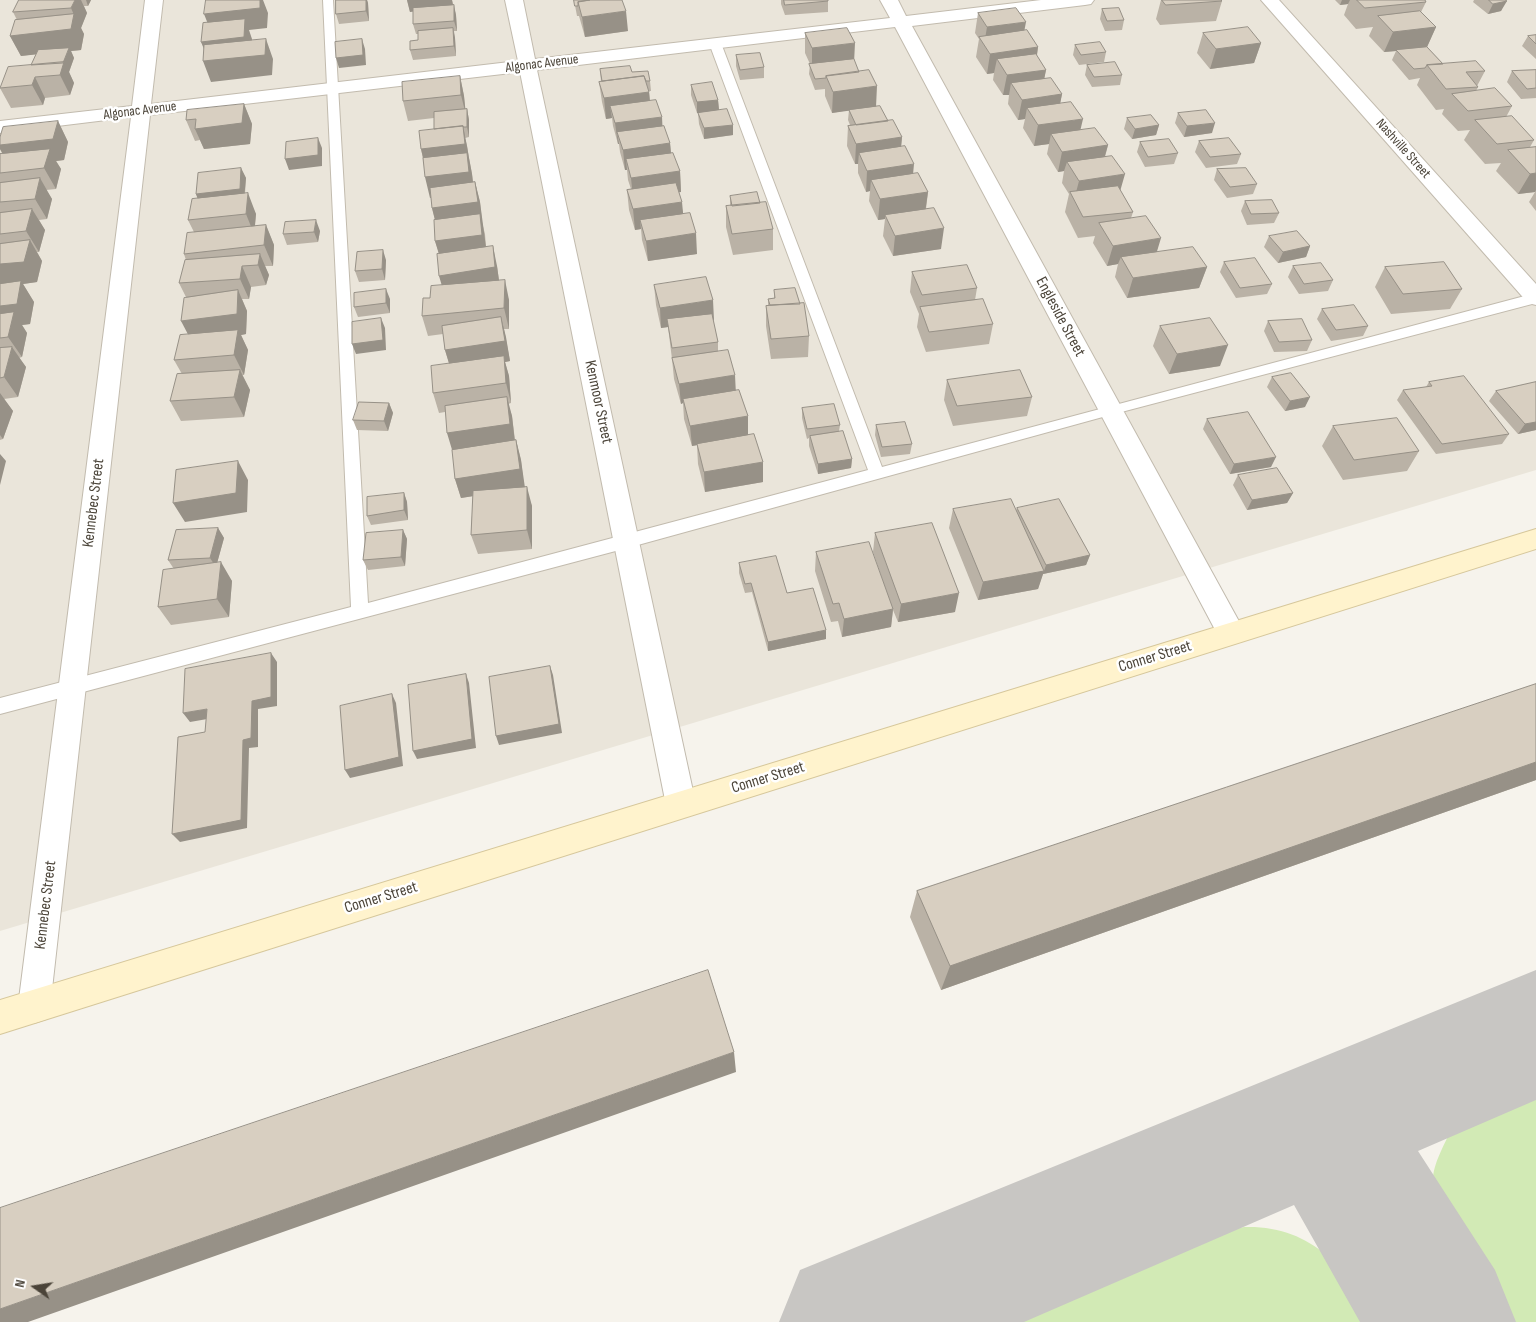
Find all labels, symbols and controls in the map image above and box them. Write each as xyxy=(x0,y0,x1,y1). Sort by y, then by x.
street label: Algonac Avenue xyxy=(504,51,580,77)
street label: Algonac Avenue xyxy=(102,98,178,124)
street label: Nashville Street xyxy=(1372,116,1434,182)
street label: Engleside Street xyxy=(1031,274,1089,360)
street label: Kenmoor Street xyxy=(580,359,616,445)
street label: Kennebec Street xyxy=(79,458,109,548)
street label: Conner Street xyxy=(1116,637,1194,677)
street label: Conner Street xyxy=(729,758,807,798)
street label: Kennebec Street xyxy=(31,860,61,950)
street label: Conner Street xyxy=(342,878,420,918)
north arrow xyxy=(10,1262,60,1312)
text: N xyxy=(11,1278,29,1289)

